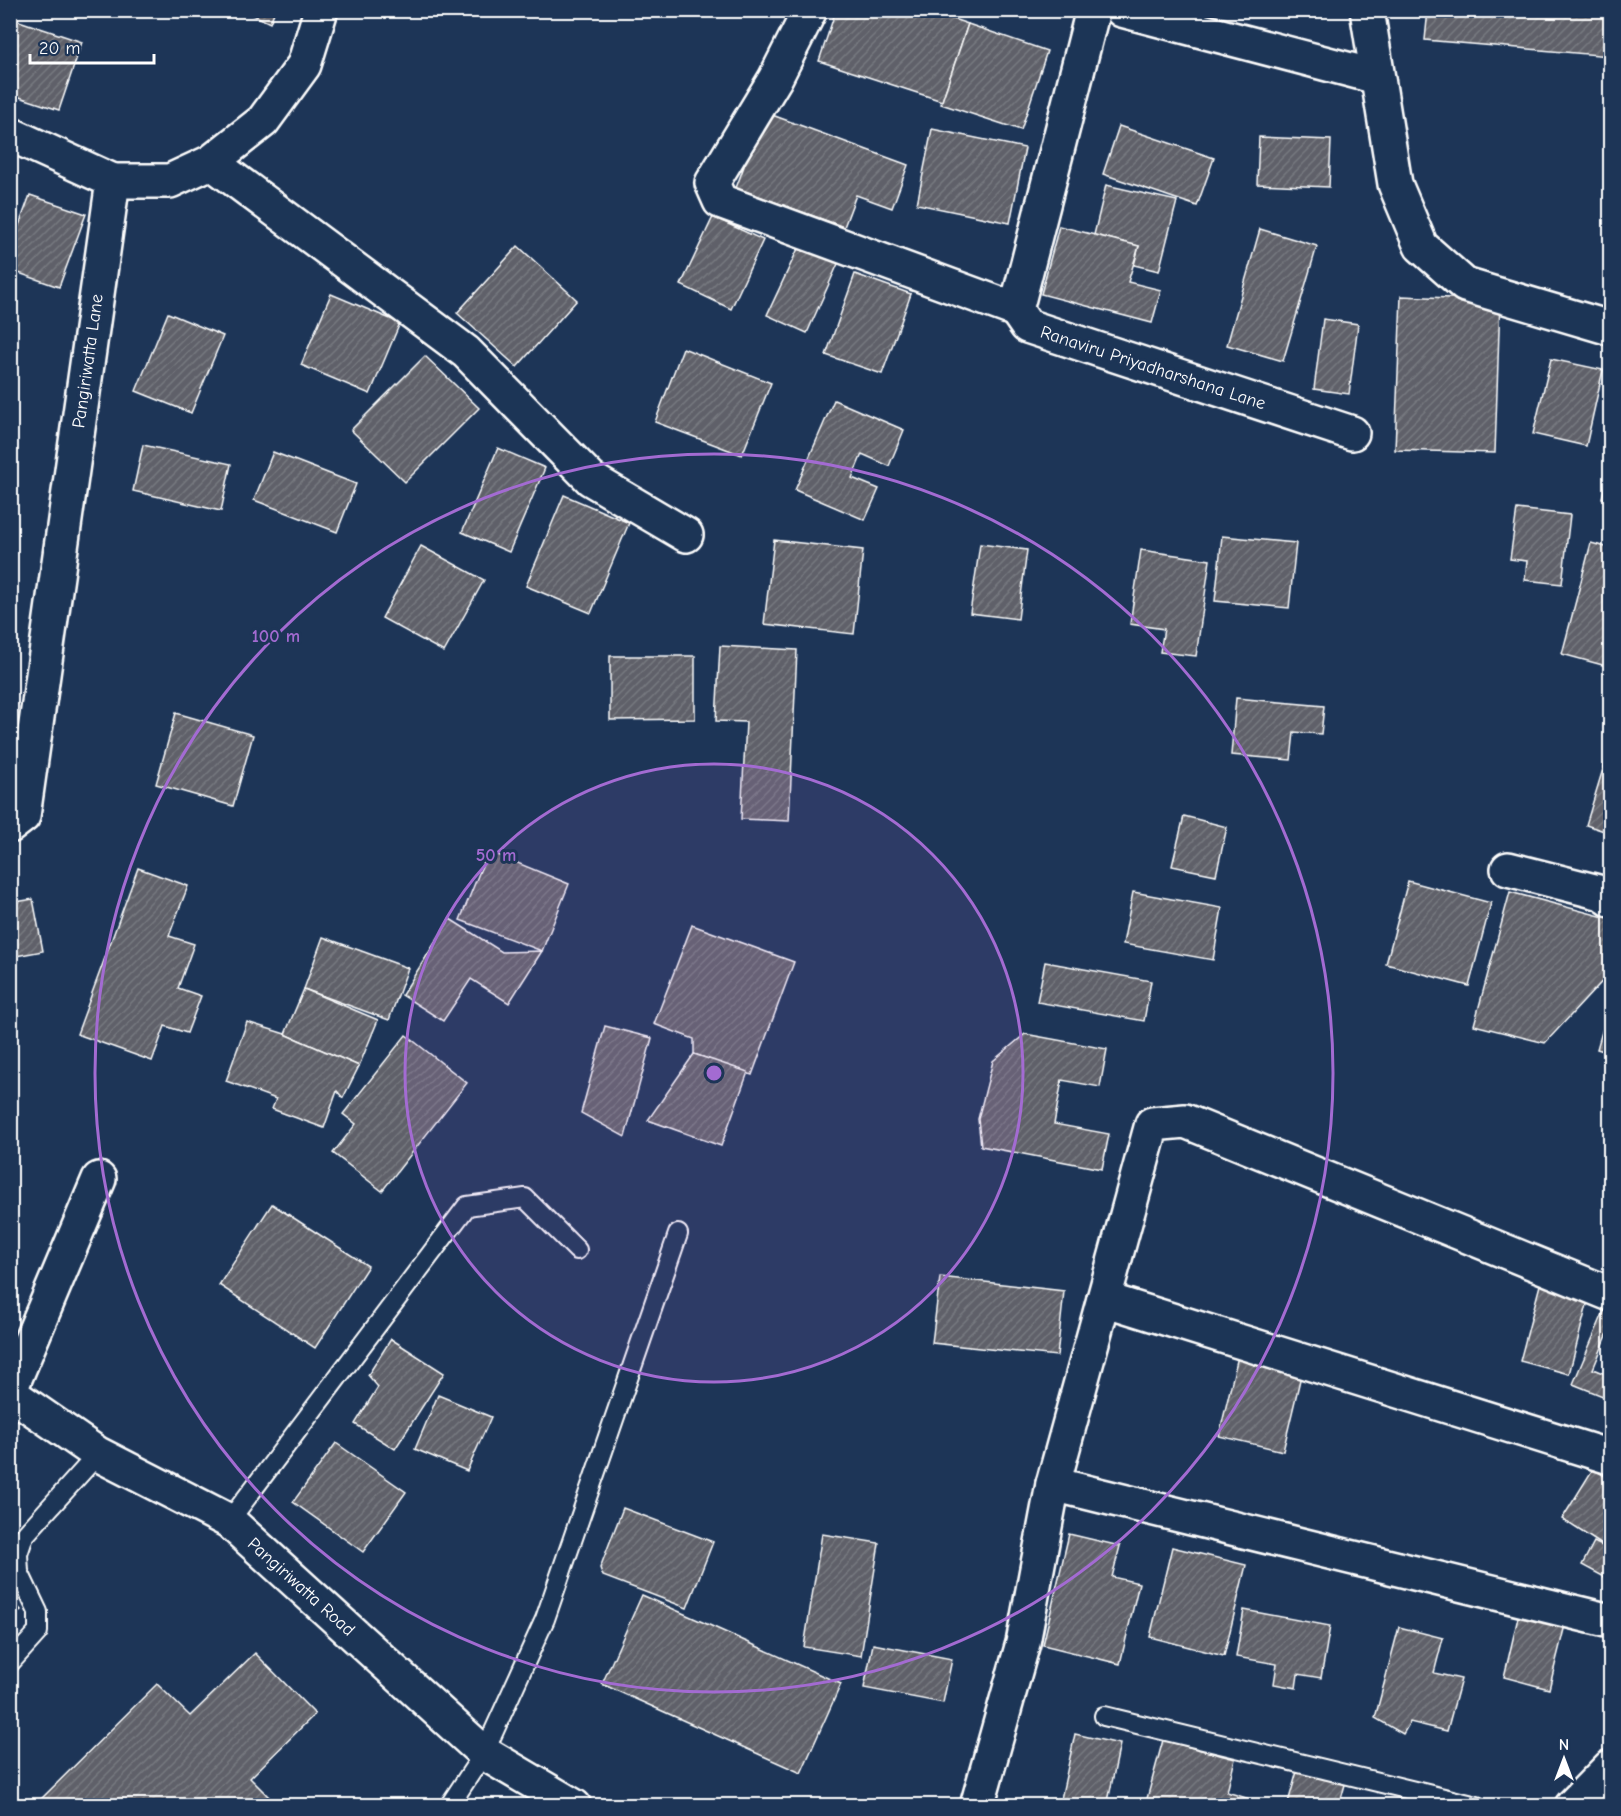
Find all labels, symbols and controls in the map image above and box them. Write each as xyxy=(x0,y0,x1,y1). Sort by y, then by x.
scale bar xyxy=(30,27,154,65)
text: 20 m xyxy=(39,38,80,59)
street label: Pangiriwatta Lane xyxy=(68,293,108,429)
street label: Ranaviru Priyadharshana Lane xyxy=(1038,322,1268,414)
text: 100 m xyxy=(252,626,300,647)
text: 50 m xyxy=(476,845,516,866)
centre of rings xyxy=(704,1063,724,1083)
street label: Pangiriwatta Road xyxy=(243,1533,359,1641)
north arrow xyxy=(1534,1729,1594,1789)
text: N xyxy=(1559,1736,1569,1754)

